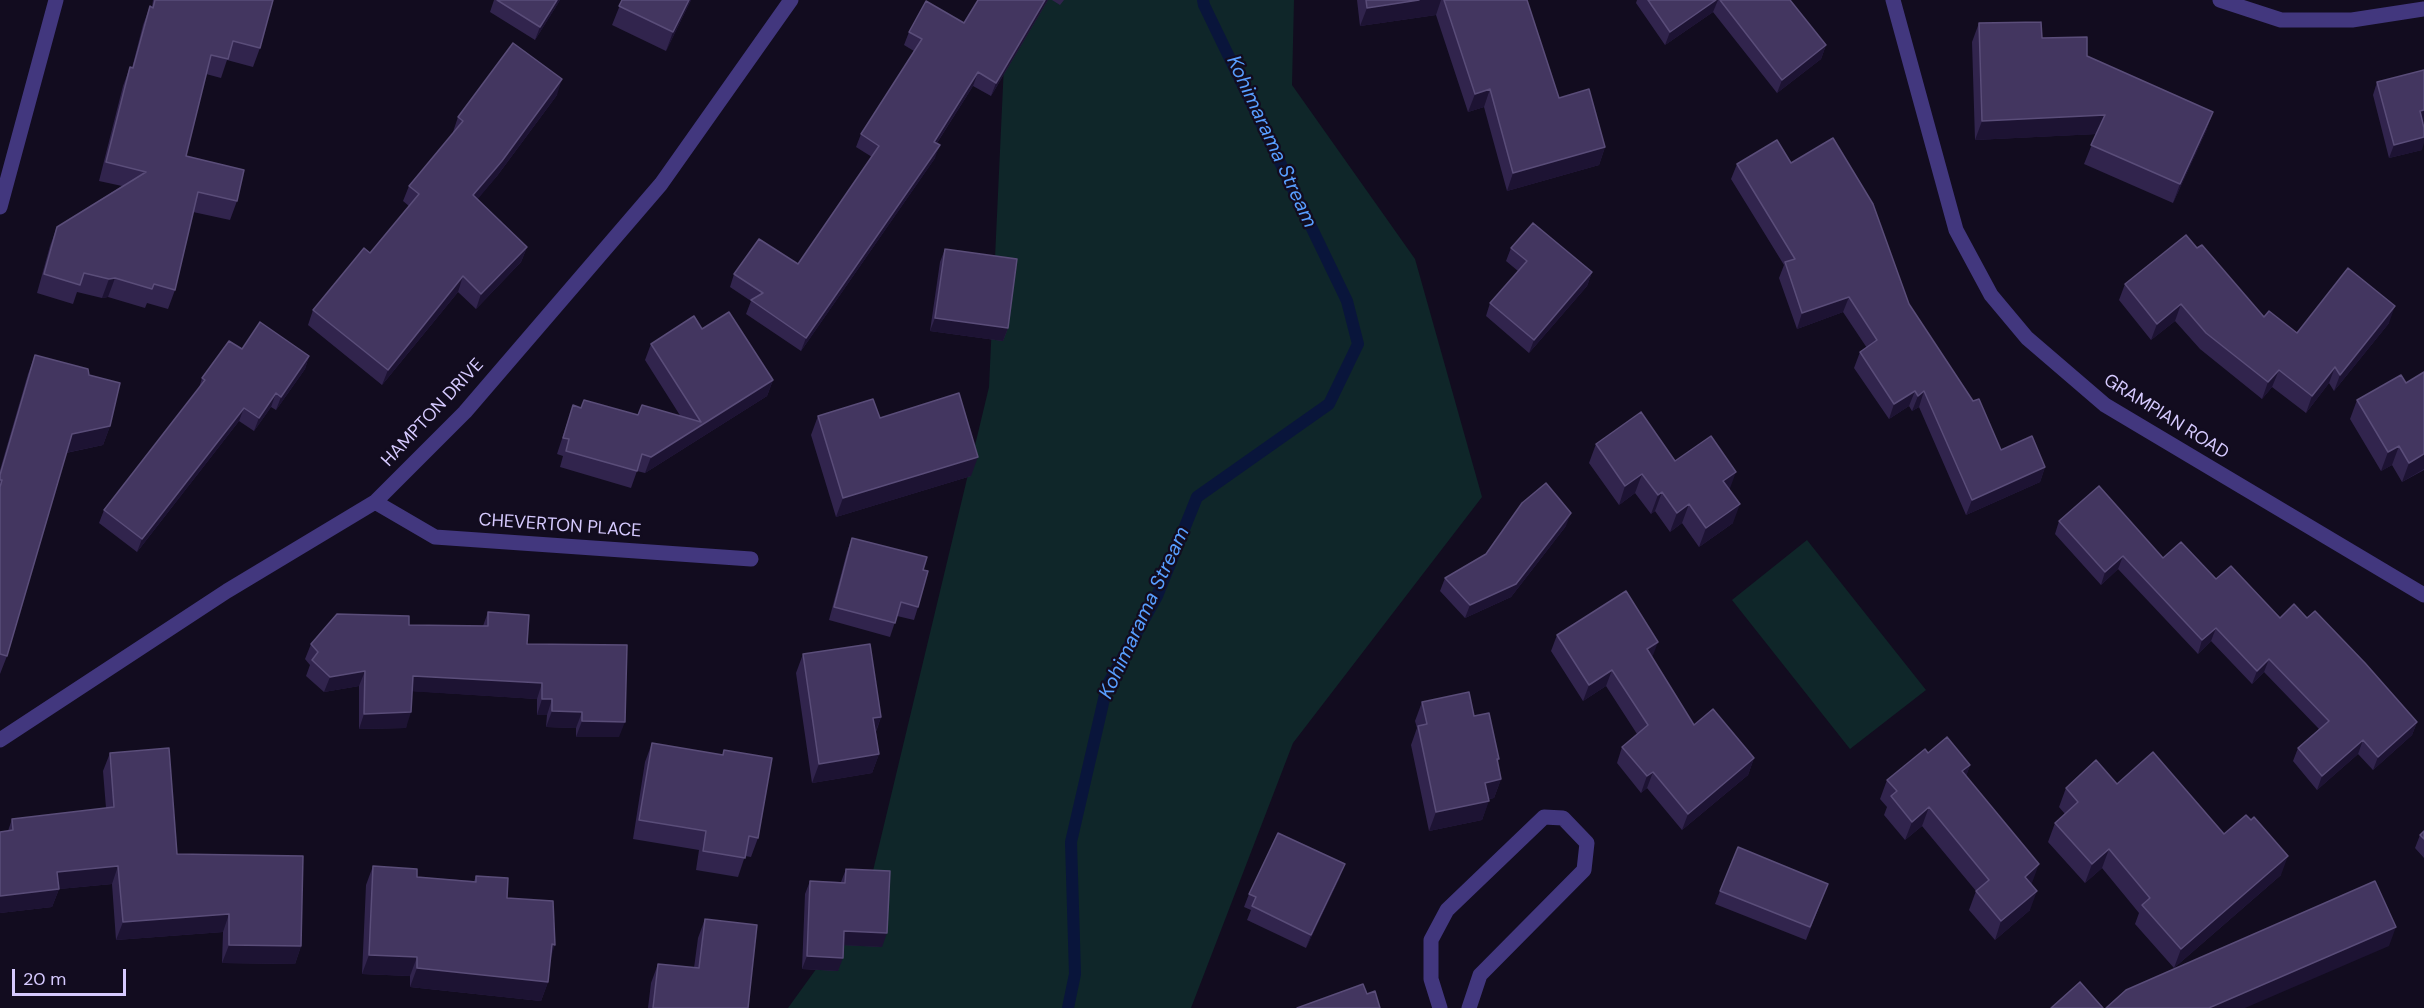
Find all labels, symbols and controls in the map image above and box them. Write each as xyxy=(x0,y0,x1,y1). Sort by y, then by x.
water label: Kohimarama Stream xyxy=(1221,52,1321,232)
street label: HAMPTON DRIVE xyxy=(377,354,489,472)
street label: GRAMPIAN ROAD xyxy=(2100,370,2232,464)
street label: CHEVERTON PLACE xyxy=(478,510,642,542)
water label: Kohimarama Stream xyxy=(1095,523,1195,703)
scale bar xyxy=(15,957,129,995)
text: 20 m xyxy=(23,967,66,991)

